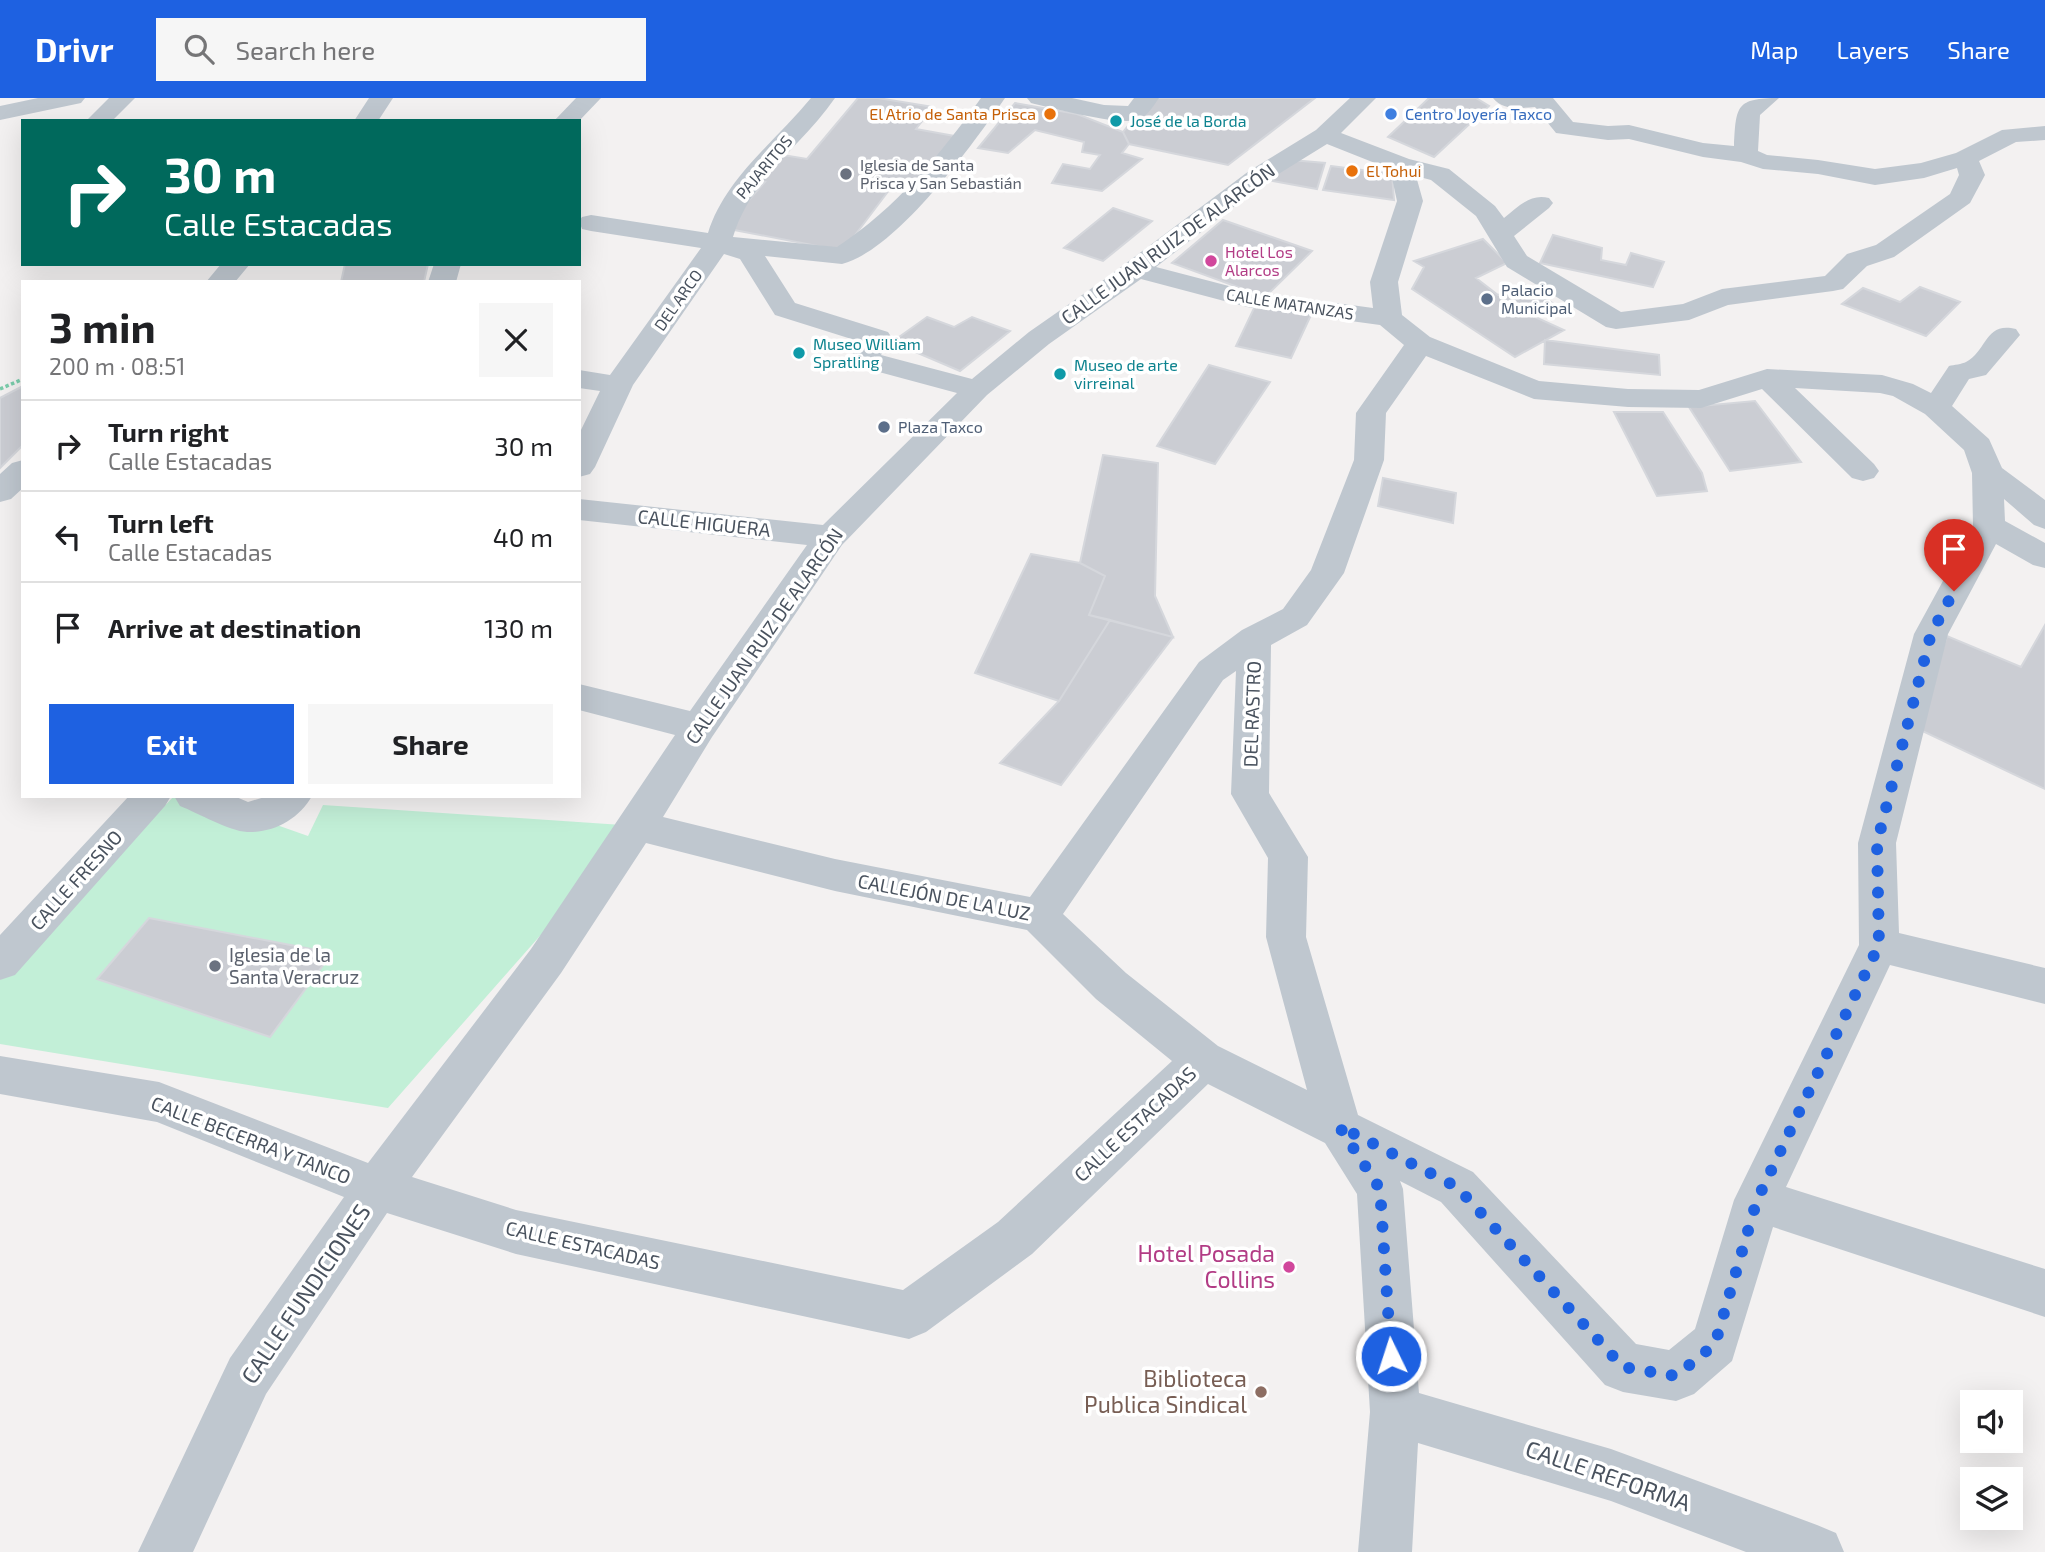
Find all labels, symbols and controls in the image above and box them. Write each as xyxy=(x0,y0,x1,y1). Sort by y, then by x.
search box xyxy=(156,18,646,81)
text: Drivr xyxy=(35,29,114,69)
icon: search xyxy=(180,30,218,68)
text: Search here xyxy=(236,34,375,65)
text: Map xyxy=(1750,35,1798,64)
text: Layers xyxy=(1836,35,1909,64)
text: Share xyxy=(1947,35,2010,64)
place label: El Atrio de Santa Prisca xyxy=(869,104,1036,123)
place label: Centro Joyería Taxco xyxy=(1405,104,1552,123)
marker: El Atrio de Santa Prisca xyxy=(1042,106,1058,122)
marker: Centro Joyería Taxco xyxy=(1383,106,1399,122)
place label: José de la Borda xyxy=(1130,111,1246,130)
marker: José de la Borda xyxy=(1108,113,1124,129)
street label: PAJARITOS xyxy=(732,131,796,202)
text: 30 m xyxy=(164,144,276,203)
icon: right xyxy=(49,147,140,238)
place label: Iglesia de Santa Prisca y San Sebastián xyxy=(860,155,1022,192)
street label: CALLE JUAN RUIZ DE ALARCÓN xyxy=(1056,158,1279,329)
place label: El Tohui xyxy=(1366,161,1422,180)
marker: El Tohui xyxy=(1344,163,1360,179)
marker: Iglesia de Santa Prisca y San Sebastián xyxy=(838,166,854,182)
text: Calle Estacadas xyxy=(164,204,392,242)
place label: Hotel Los Alarcos xyxy=(1225,242,1293,279)
marker: Hotel Los Alarcos xyxy=(1203,253,1219,269)
street label: DEL ARCO xyxy=(650,266,705,334)
place label: Palacio Municipal xyxy=(1501,280,1572,317)
street label: CALLE MATANZAS xyxy=(1225,284,1355,323)
marker: Palacio Municipal xyxy=(1479,291,1495,307)
text: 3 min xyxy=(49,301,156,351)
button: close xyxy=(479,303,553,377)
place label: Museo William Spratling xyxy=(813,334,921,371)
marker: Museo William Spratling xyxy=(791,345,807,361)
text: 200 m · 08:51 xyxy=(49,352,185,380)
place label: Museo de arte virreinal xyxy=(1074,355,1178,392)
marker: Museo de arte virreinal xyxy=(1052,366,1068,382)
text: Turn right xyxy=(108,416,229,447)
place label: Plaza Taxco xyxy=(898,417,983,436)
marker: Plaza Taxco xyxy=(876,419,892,435)
icon: right xyxy=(49,427,87,465)
text: 30 m xyxy=(494,430,553,461)
text: Calle Estacadas xyxy=(108,447,272,475)
street label: CALLE HIGUERA xyxy=(636,504,772,541)
text: Turn left xyxy=(108,507,214,538)
icon: left xyxy=(49,518,87,556)
pin xyxy=(1924,519,1984,591)
text: 40 m xyxy=(493,521,553,552)
street label: CALLE JUAN RUIZ DE ALARCÓN xyxy=(680,523,847,748)
icon: arrive xyxy=(1935,530,1973,568)
text: Calle Estacadas xyxy=(108,538,272,566)
icon: arrive xyxy=(49,609,87,647)
text: Arrive at destination xyxy=(108,612,361,643)
text: 130 m xyxy=(484,612,553,643)
street label: DEL RASTRO xyxy=(1238,660,1265,768)
button: Exit xyxy=(49,704,294,784)
button: Share xyxy=(308,704,553,784)
street label: CALLE FRESNO xyxy=(25,825,126,934)
street label: CALLEJÓN DE LA LUZ xyxy=(856,868,1032,925)
place label: Iglesia de la Santa Veracruz xyxy=(229,943,359,988)
marker: Iglesia de la Santa Veracruz xyxy=(207,958,223,974)
street label: CALLE ESTACADAS xyxy=(1069,1061,1200,1186)
street label: CALLE BECERRA Y TANCO xyxy=(148,1091,354,1188)
street label: CALLE FUNDICIONES xyxy=(235,1198,376,1389)
street label: CALLE ESTACADAS xyxy=(504,1216,663,1273)
place label: Hotel Posada Collins xyxy=(1137,1239,1275,1293)
marker: Hotel Posada Collins xyxy=(1281,1259,1297,1275)
position arrow xyxy=(1354,1319,1428,1393)
place label: Biblioteca Publica Sindical xyxy=(1084,1364,1247,1418)
marker: Biblioteca Publica Sindical xyxy=(1253,1384,1269,1400)
map controls xyxy=(1960,1390,2023,1530)
button: sound xyxy=(1960,1390,2023,1453)
street label: CALLE REFORMA xyxy=(1522,1434,1695,1517)
button: layers xyxy=(1960,1467,2023,1530)

